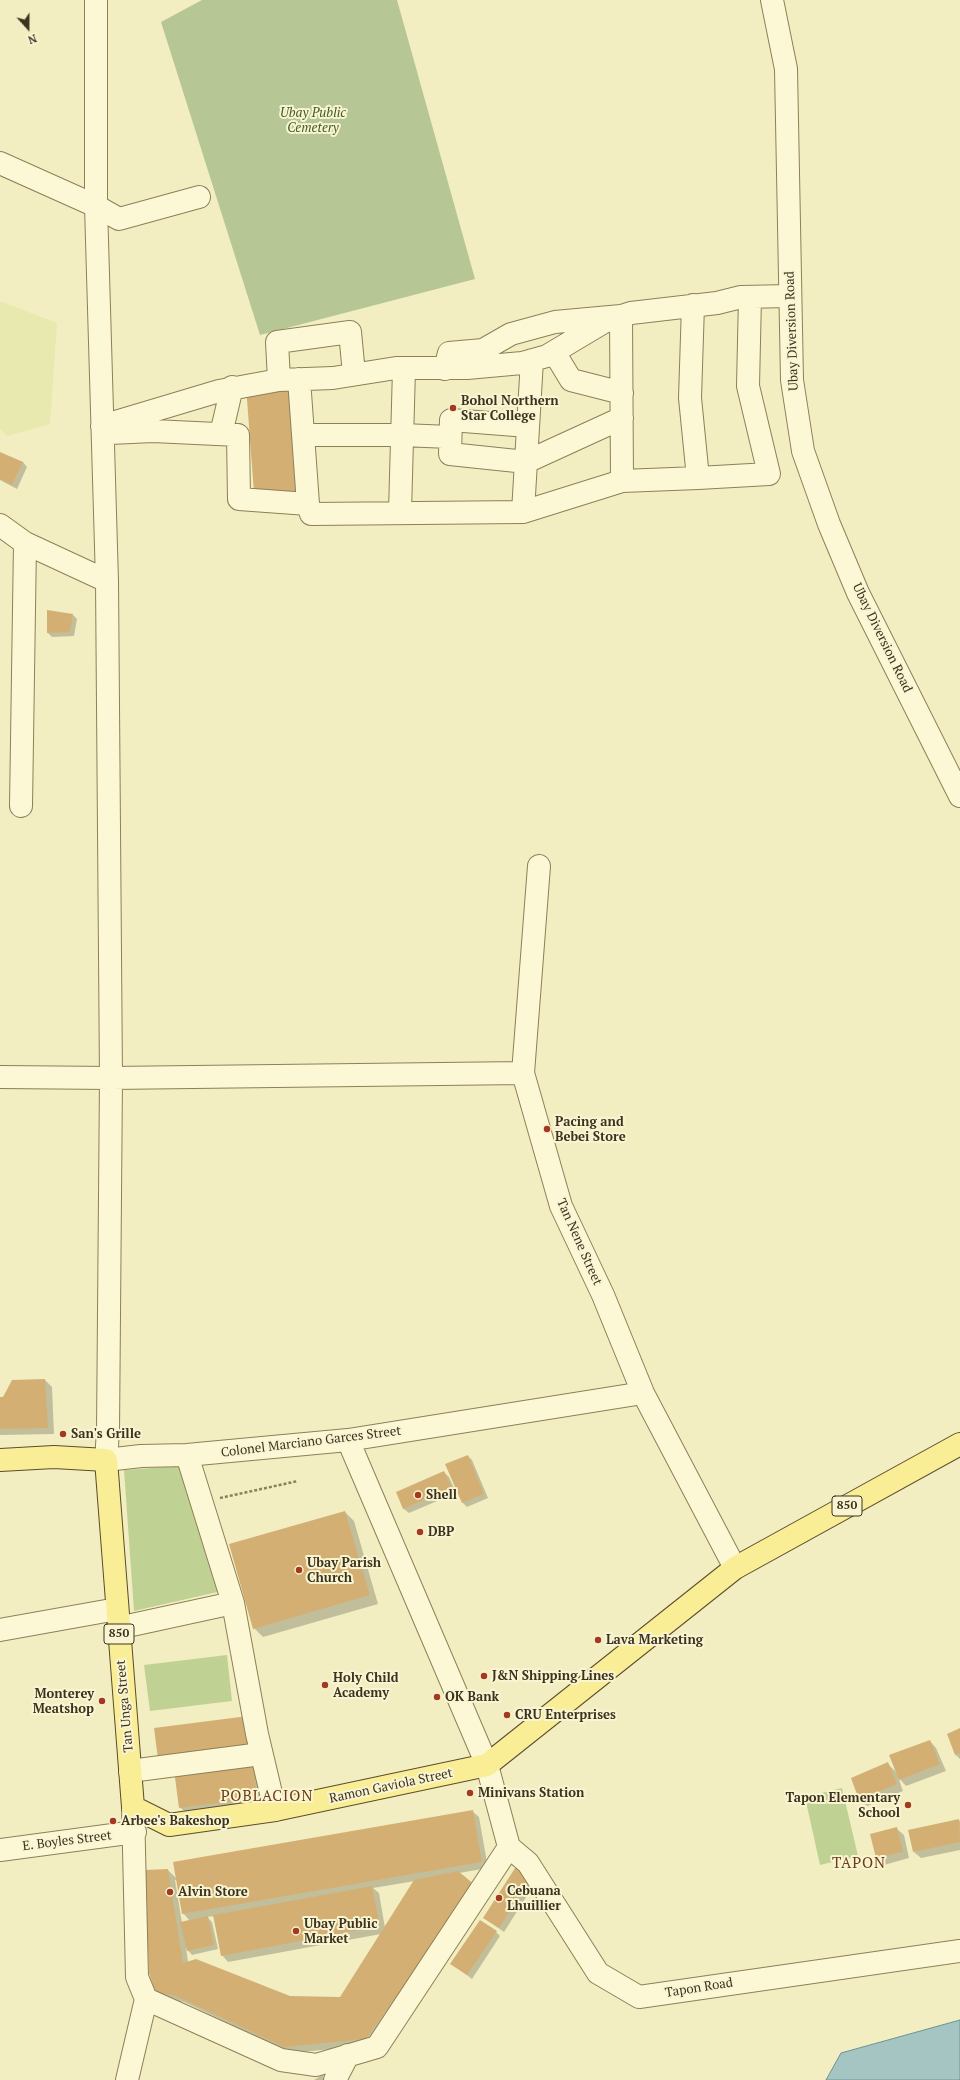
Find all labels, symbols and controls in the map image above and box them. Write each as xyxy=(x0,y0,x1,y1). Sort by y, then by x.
north arrow xyxy=(8,8,48,48)
text: N xyxy=(26,31,39,47)
park label: Ubay Public Cemetery xyxy=(280,105,346,136)
street label: Ubay Diversion Road xyxy=(782,271,802,391)
place label: Bohol Northern Star College xyxy=(461,393,559,424)
marker: Bohol Northern Star College xyxy=(448,403,458,413)
street label: Ubay Diversion Road xyxy=(849,581,915,695)
place label: Pacing and Bebei Store xyxy=(555,1114,626,1145)
marker: Pacing and Bebei Store xyxy=(542,1124,552,1134)
street label: Tan Nene Street xyxy=(553,1196,605,1288)
street label: Colonel Marciano Garces Street xyxy=(220,1423,402,1461)
place label: San's Grille xyxy=(71,1426,141,1442)
marker: San's Grille xyxy=(58,1429,68,1439)
place label: Shell xyxy=(426,1487,457,1503)
marker: Shell xyxy=(413,1490,423,1500)
road number: 850 xyxy=(832,1496,862,1516)
place label: DBP xyxy=(428,1524,454,1540)
marker: DBP xyxy=(415,1527,425,1537)
place label: Ubay Parish Church xyxy=(307,1555,381,1586)
marker: Ubay Parish Church xyxy=(294,1565,304,1575)
road number: 850 xyxy=(104,1624,134,1644)
place label: Lava Marketing xyxy=(606,1632,703,1648)
marker: Lava Marketing xyxy=(593,1635,603,1645)
street label: Tan Unga Street xyxy=(113,1659,137,1753)
place label: J&N Shipping Lines xyxy=(492,1668,614,1684)
place label: Holy Child Academy xyxy=(333,1670,399,1701)
marker: J&N Shipping Lines xyxy=(479,1671,489,1681)
marker: Holy Child Academy xyxy=(320,1680,330,1690)
place label: Monterey Meatshop xyxy=(33,1686,94,1717)
place label: OK Bank xyxy=(445,1689,499,1705)
marker: OK Bank xyxy=(432,1692,442,1702)
marker: Monterey Meatshop xyxy=(97,1696,107,1706)
place label: CRU Enterprises xyxy=(515,1707,616,1723)
marker: CRU Enterprises xyxy=(502,1710,512,1720)
street label: Ramon Gaviola Street xyxy=(328,1765,454,1807)
place label: Minivans Station xyxy=(478,1785,584,1801)
district label: POBLACION xyxy=(221,1788,313,1806)
marker: Minivans Station xyxy=(465,1788,475,1798)
place label: Tapon Elementary School xyxy=(785,1790,900,1821)
marker: Tapon Elementary School xyxy=(903,1800,913,1810)
place label: Arbee's Bakeshop xyxy=(121,1813,229,1829)
marker: Arbee's Bakeshop xyxy=(108,1816,118,1826)
street label: E. Boyles Street xyxy=(21,1828,113,1854)
district label: TAPON xyxy=(832,1855,886,1873)
place label: Cebuana Lhuillier xyxy=(507,1883,561,1914)
place label: Alvin Store xyxy=(178,1884,248,1900)
marker: Alvin Store xyxy=(165,1887,175,1897)
marker: Cebuana Lhuillier xyxy=(494,1893,504,1903)
place label: Ubay Public Market xyxy=(304,1916,377,1947)
marker: Ubay Public Market xyxy=(291,1926,301,1936)
street label: Tapon Road xyxy=(664,1975,734,2001)

